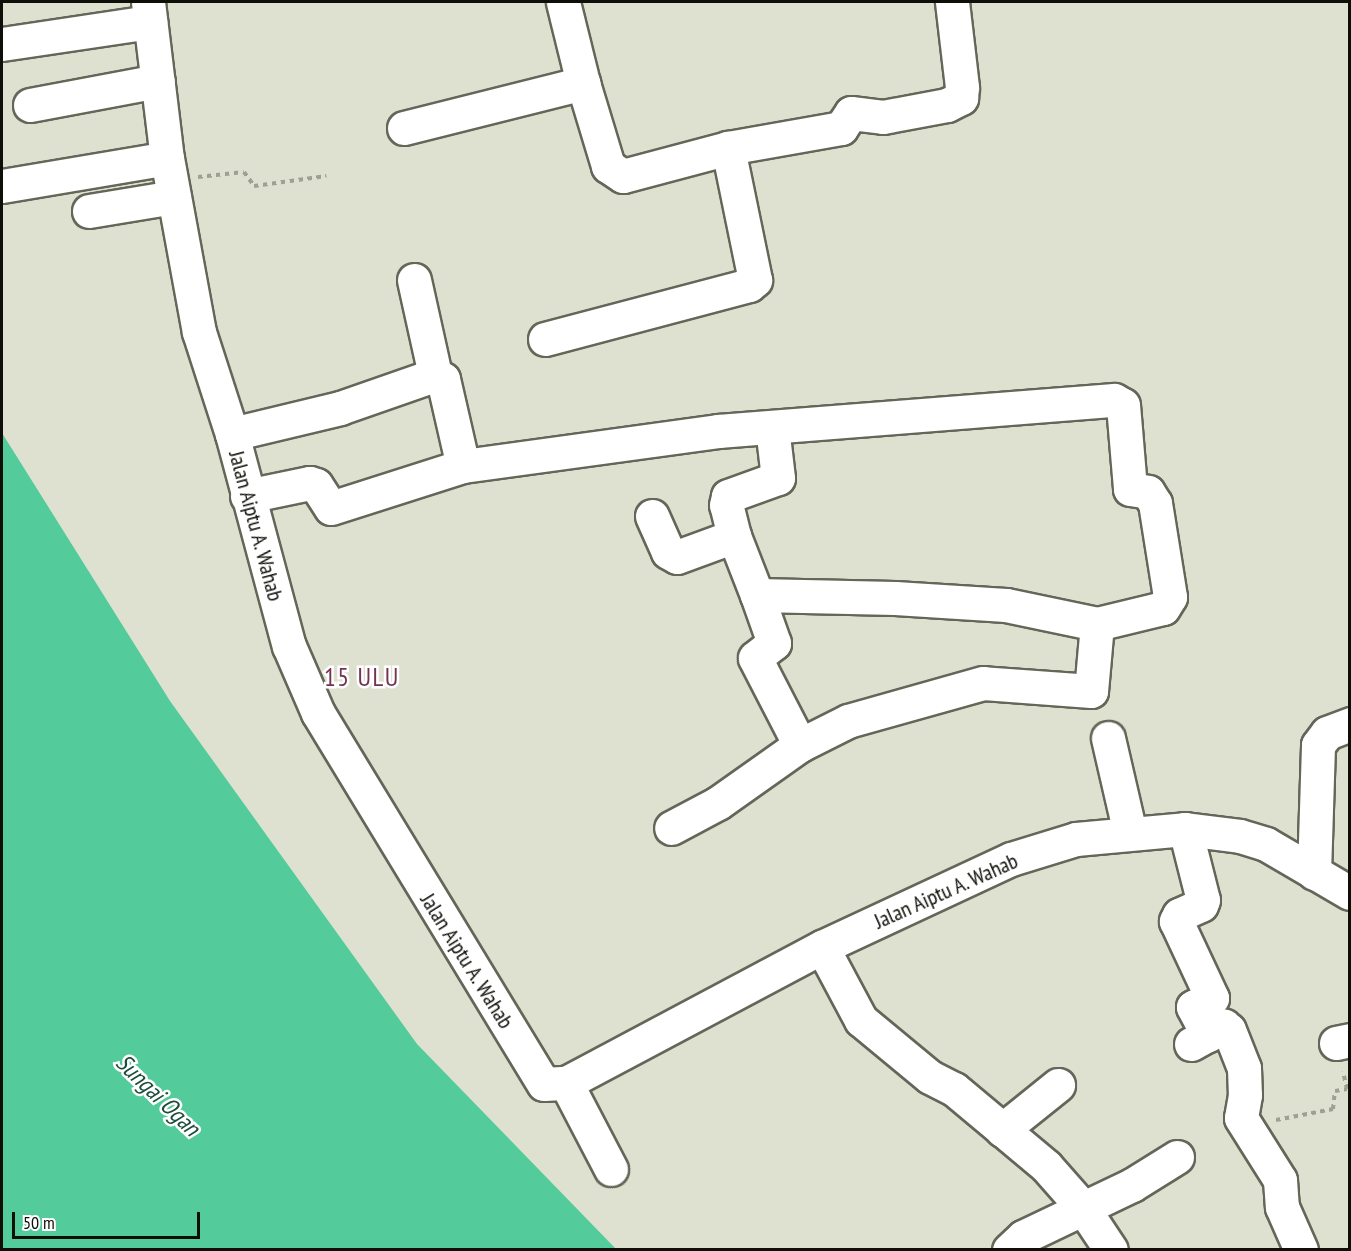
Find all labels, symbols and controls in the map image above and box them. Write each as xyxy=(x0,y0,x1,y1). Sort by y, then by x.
street label: Jalan Aiptu A. Wahab xyxy=(223,446,289,606)
district label: 15 ULU xyxy=(324,661,400,693)
street label: Jalan Aiptu A. Wahab xyxy=(869,847,1023,935)
street label: Jalan Aiptu A. Wahab xyxy=(414,887,520,1035)
water label: Sungai Ogan xyxy=(110,1048,206,1142)
scale bar xyxy=(15,1200,202,1238)
text: 50 m xyxy=(23,1211,55,1234)

